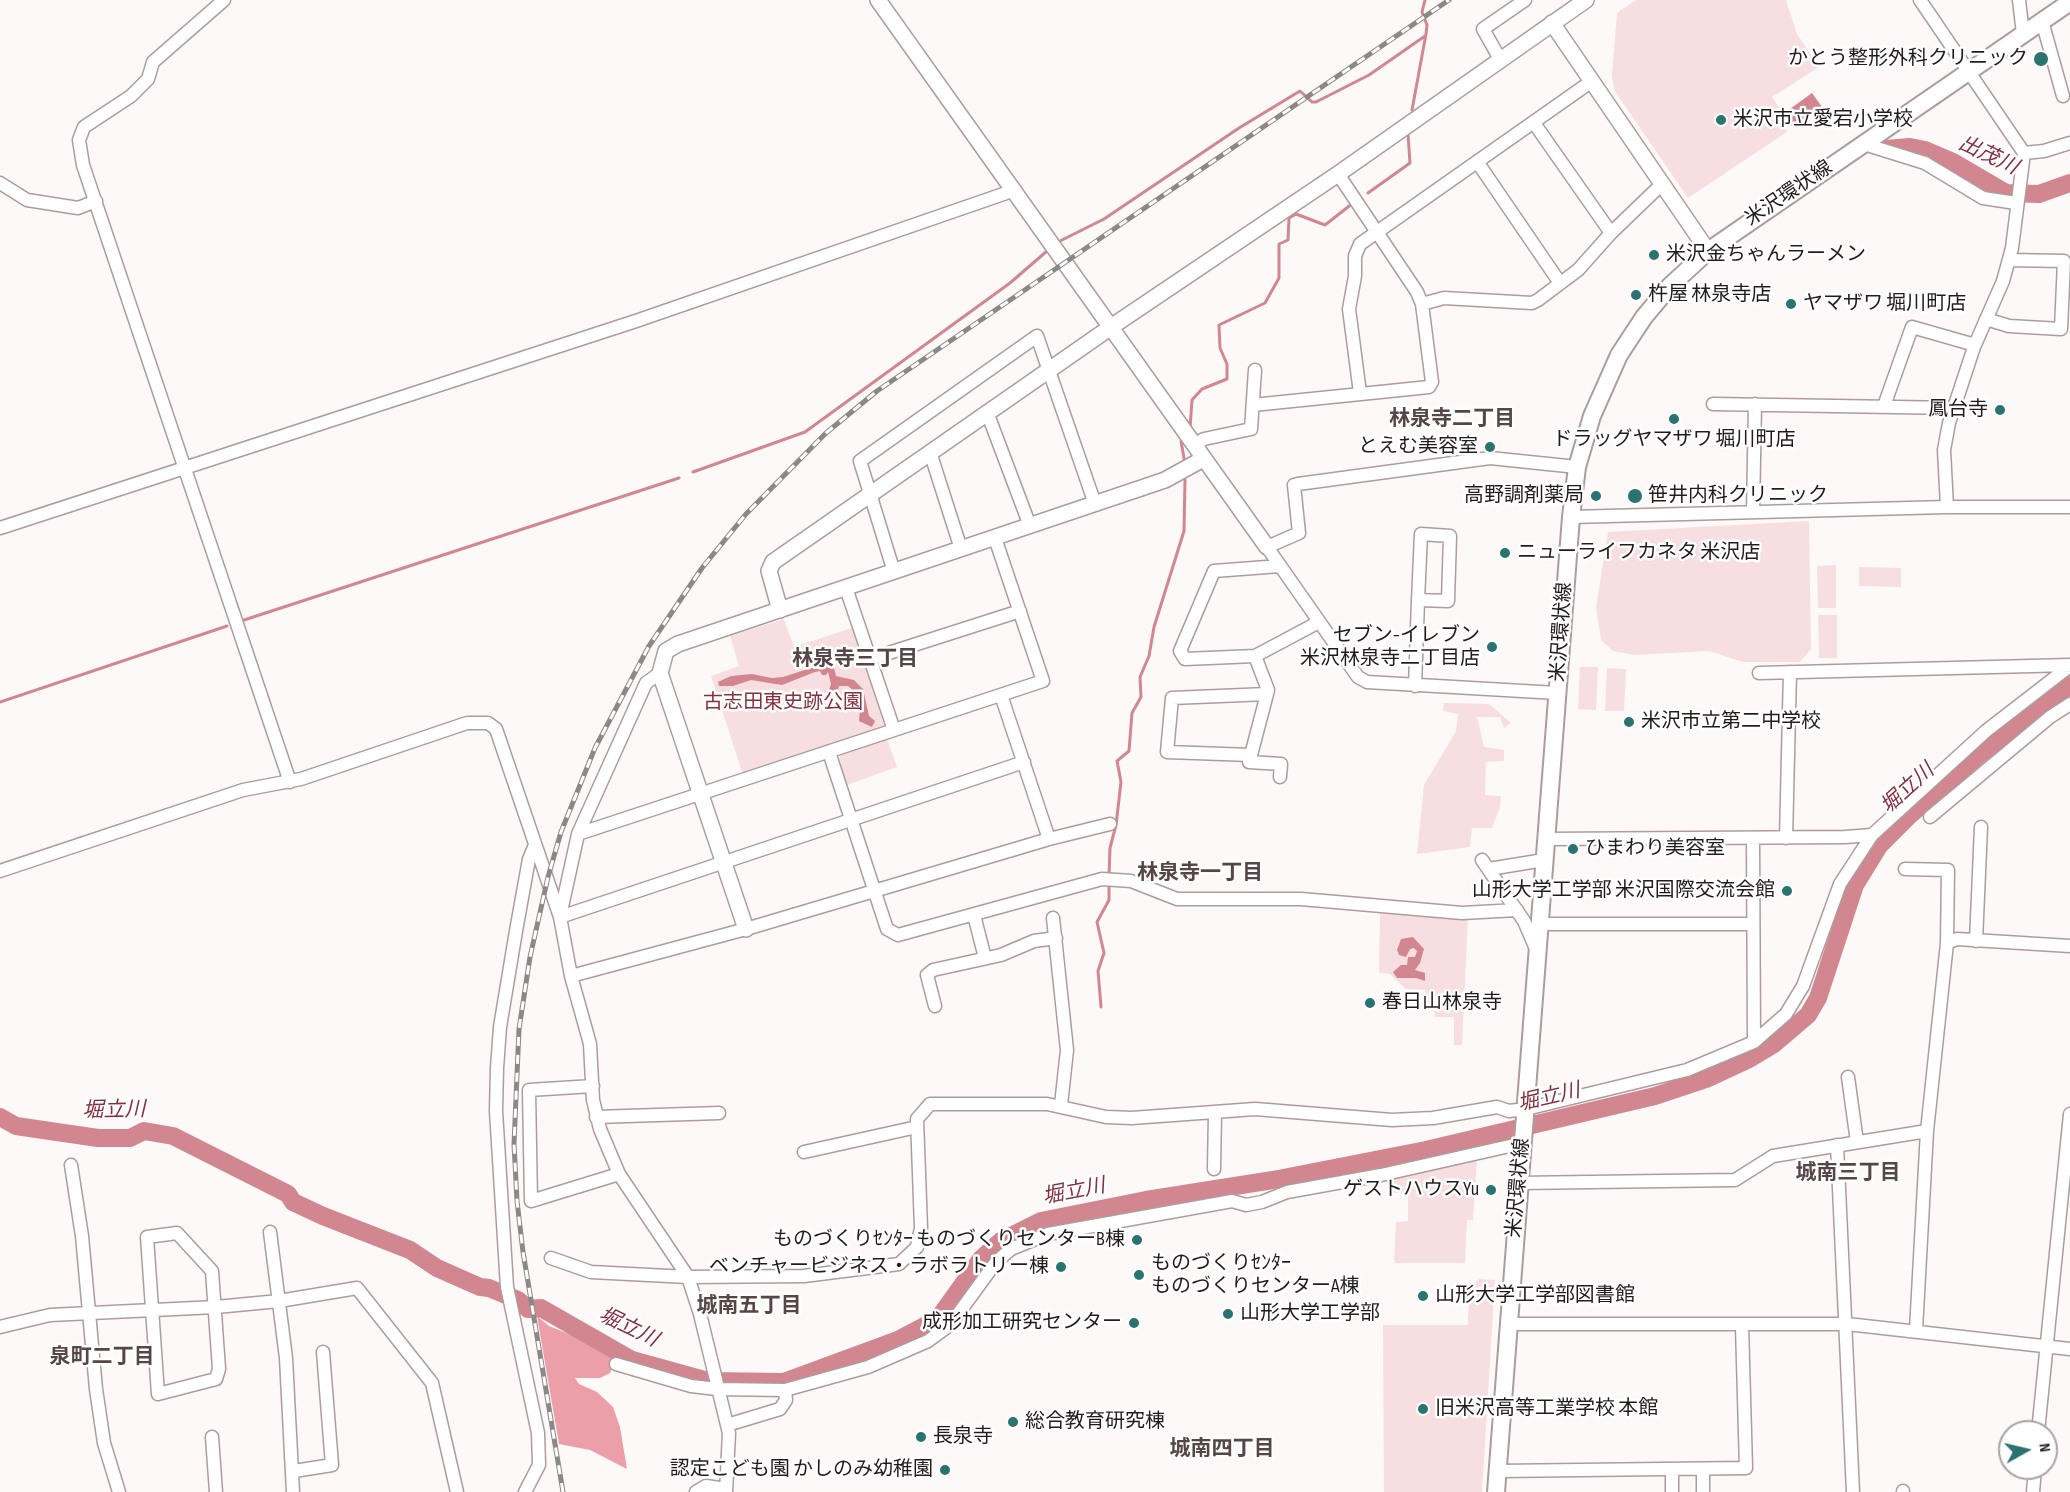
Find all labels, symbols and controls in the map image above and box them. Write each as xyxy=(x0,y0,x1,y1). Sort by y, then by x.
place label: かとう整形外科クリニック xyxy=(1788,47,2028,71)
marker: かとう整形外科クリニック xyxy=(2032,50,2050,68)
place label: 米沢市立愛宕小学校 xyxy=(1733,108,1913,132)
marker: 米沢市立愛宕小学校 xyxy=(1714,113,1728,127)
water label: 出茂川 xyxy=(1954,131,2022,181)
street label: 米沢環状線 xyxy=(1741,156,1837,232)
place label: 米沢金ちゃんラーメン xyxy=(1666,243,1866,267)
marker: 米沢金ちゃんラーメン xyxy=(1647,248,1661,262)
place label: 杵屋 林泉寺店 xyxy=(1648,283,1771,307)
marker: 杵屋 林泉寺店 xyxy=(1629,288,1643,302)
place label: ヤマザワ 堀川町店 xyxy=(1803,292,1966,316)
marker: ヤマザワ 堀川町店 xyxy=(1784,297,1798,311)
place label: 鳳台寺 xyxy=(1928,398,1988,422)
marker: 鳳台寺 xyxy=(1993,403,2007,417)
district label: 林泉寺二丁目 xyxy=(1389,407,1515,433)
marker: ドラッグヤマザワ 堀川町店 xyxy=(1667,412,1681,426)
place label: ドラッグヤマザワ 堀川町店 xyxy=(1552,428,1796,452)
place label: とえむ美容室 xyxy=(1358,435,1478,459)
marker: とえむ美容室 xyxy=(1483,440,1497,454)
place label: 高野調剤薬局 xyxy=(1464,484,1584,508)
place label: 笹井内科クリニック xyxy=(1648,484,1828,508)
marker: 笹井内科クリニック xyxy=(1626,487,1644,505)
marker: 高野調剤薬局 xyxy=(1589,489,1603,503)
place label: ニューライフカネタ 米沢店 xyxy=(1517,541,1760,565)
marker: ニューライフカネタ 米沢店 xyxy=(1498,546,1512,560)
street label: 米沢環状線 xyxy=(1547,581,1577,683)
place label: セブン-イレブン 米沢林泉寺二丁目店 xyxy=(1300,624,1480,671)
marker: セブン-イレブン 米沢林泉寺二丁目店 xyxy=(1485,640,1499,654)
district label: 林泉寺三丁目 xyxy=(792,647,918,673)
park label: 古志田東史跡公園 xyxy=(703,691,863,715)
place label: 米沢市立第二中学校 xyxy=(1641,710,1821,734)
marker: 米沢市立第二中学校 xyxy=(1622,715,1636,729)
water label: 堀立川 xyxy=(1876,759,1940,819)
place label: ひまわり美容室 xyxy=(1585,837,1725,861)
marker: ひまわり美容室 xyxy=(1566,842,1580,856)
district label: 林泉寺一丁目 xyxy=(1137,861,1263,887)
place label: 山形大学工学部 米沢国際交流会館 xyxy=(1472,879,1775,903)
marker: 山形大学工学部 米沢国際交流会館 xyxy=(1780,884,1794,898)
place label: 春日山林泉寺 xyxy=(1382,991,1502,1015)
marker: 春日山林泉寺 xyxy=(1363,996,1377,1010)
water label: 堀立川 xyxy=(1515,1079,1583,1117)
water label: 堀立川 xyxy=(82,1098,146,1124)
street label: 米沢環状線 xyxy=(1503,1137,1535,1239)
district label: 城南三丁目 xyxy=(1796,1161,1900,1187)
water label: 堀立川 xyxy=(1041,1174,1107,1210)
place label: ゲストハウスYu xyxy=(1343,1178,1479,1202)
marker: ゲストハウスYu xyxy=(1484,1183,1498,1197)
place label: ものづくりｾﾝﾀｰ ものづくりセンターB棟 xyxy=(773,1228,1125,1252)
marker: ものづくりｾﾝﾀｰ ものづくりセンターB棟 xyxy=(1130,1233,1144,1247)
place label: ものづくりｾﾝﾀｰ ものづくりセンターA棟 xyxy=(1151,1252,1360,1299)
place label: ベンチャービジネス・ラボラトリー棟 xyxy=(709,1255,1049,1279)
marker: ベンチャービジネス・ラボラトリー棟 xyxy=(1054,1260,1068,1274)
marker: ものづくりｾﾝﾀｰ ものづくりセンターA棟 xyxy=(1132,1268,1146,1282)
place label: 山形大学工学部図書館 xyxy=(1435,1284,1635,1308)
marker: 山形大学工学部図書館 xyxy=(1416,1289,1430,1303)
district label: 城南五丁目 xyxy=(697,1294,801,1320)
place label: 山形大学工学部 xyxy=(1240,1302,1380,1326)
water label: 堀立川 xyxy=(594,1303,662,1353)
marker: 山形大学工学部 xyxy=(1221,1307,1235,1321)
place label: 成形加工研究センター xyxy=(922,1311,1122,1335)
marker: 成形加工研究センター xyxy=(1127,1316,1141,1330)
district label: 泉町二丁目 xyxy=(50,1345,154,1371)
place label: 旧米沢高等工業学校 本館 xyxy=(1435,1397,1658,1421)
marker: 旧米沢高等工業学校 本館 xyxy=(1416,1402,1430,1416)
place label: 総合教育研究棟 xyxy=(1025,1410,1165,1434)
marker: 総合教育研究棟 xyxy=(1006,1415,1020,1429)
north arrow xyxy=(1998,1420,2058,1480)
place label: 長泉寺 xyxy=(933,1425,993,1449)
marker: 長泉寺 xyxy=(914,1430,928,1444)
district label: 城南四丁目 xyxy=(1170,1437,1274,1463)
text: N xyxy=(2034,1442,2054,1453)
place label: 認定こども園 かしのみ幼稚園 xyxy=(670,1458,933,1482)
marker: 認定こども園 かしのみ幼稚園 xyxy=(938,1463,952,1477)

